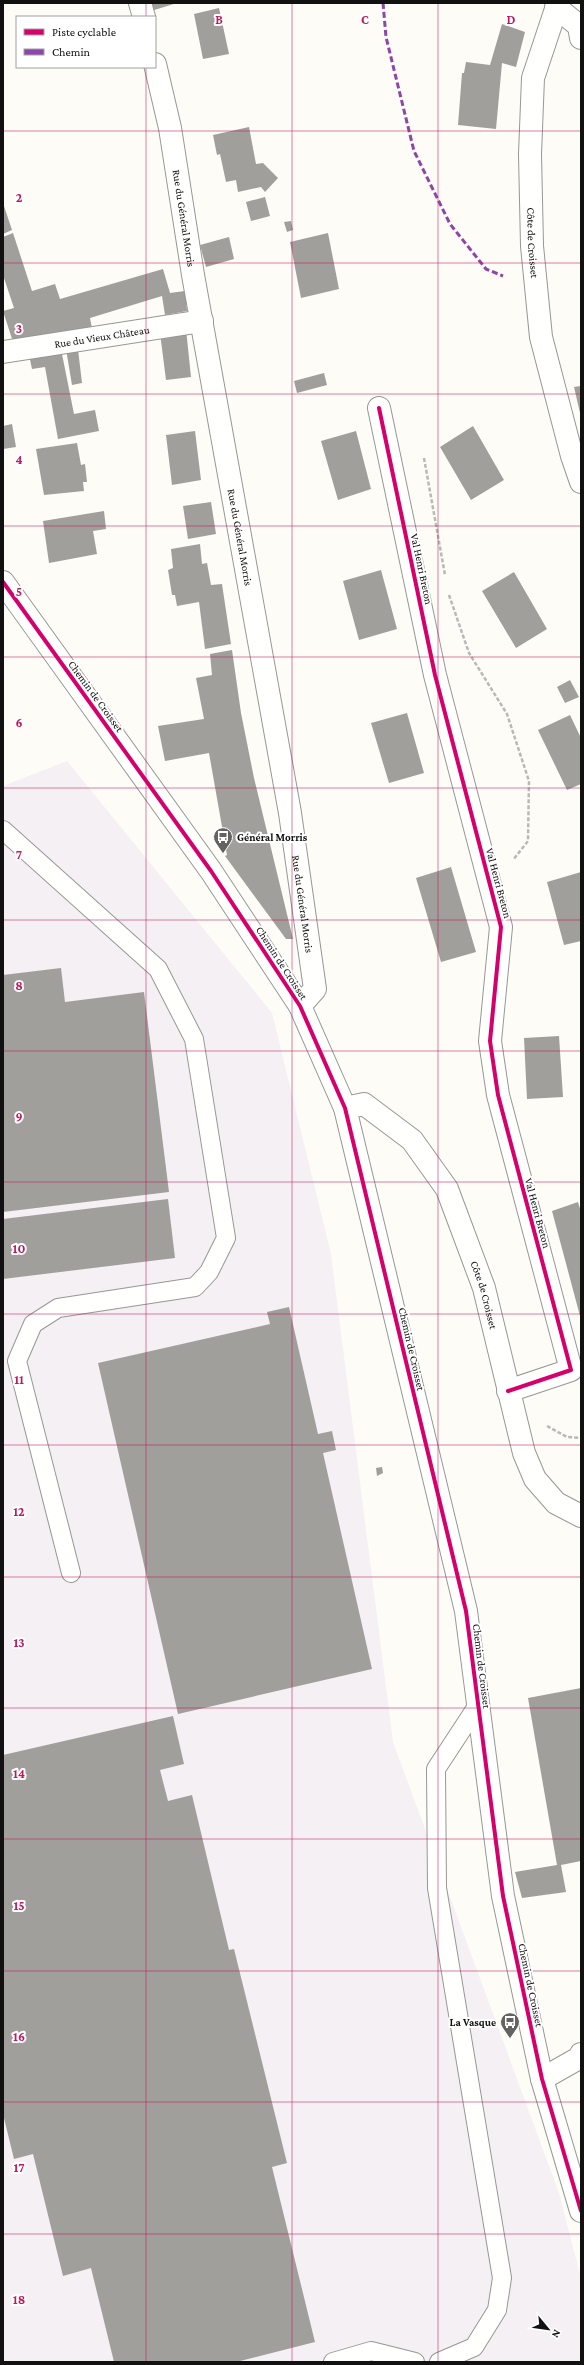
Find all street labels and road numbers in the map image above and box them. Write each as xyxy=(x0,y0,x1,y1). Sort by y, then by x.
street label: Rue du Général Morris xyxy=(171,169,198,268)
street label: Côte de Croisset xyxy=(525,207,541,279)
street label: Rue du Vieux Château xyxy=(53,323,150,350)
street label: Rue du Général Morris xyxy=(226,488,255,587)
street label: Val Henri Breton xyxy=(409,532,435,606)
street label: Chemin de Croisset xyxy=(66,658,126,734)
street label: Val Henri Breton xyxy=(484,847,514,919)
street label: Rue du Général Morris xyxy=(290,854,316,953)
street label: Chemin de Croisset xyxy=(254,924,310,1002)
street label: Val Henri Breton xyxy=(523,1177,553,1249)
street label: Côte de Croisset xyxy=(468,1259,500,1331)
street label: Chemin de Croisset xyxy=(397,1306,428,1392)
street label: Chemin de Croisset xyxy=(471,1623,493,1709)
street label: Chemin de Croisset xyxy=(516,1942,546,2028)

